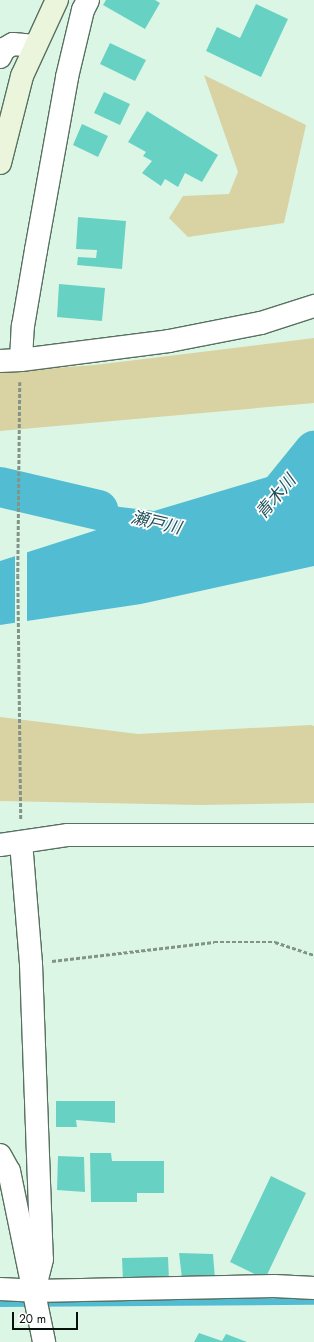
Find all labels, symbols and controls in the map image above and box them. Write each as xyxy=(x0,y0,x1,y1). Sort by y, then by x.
water label: 青木川 xyxy=(252,471,300,523)
water label: 瀬戸川 xyxy=(129,507,183,539)
scale bar xyxy=(14,1304,80,1330)
text: 20 m xyxy=(19,1310,46,1328)

